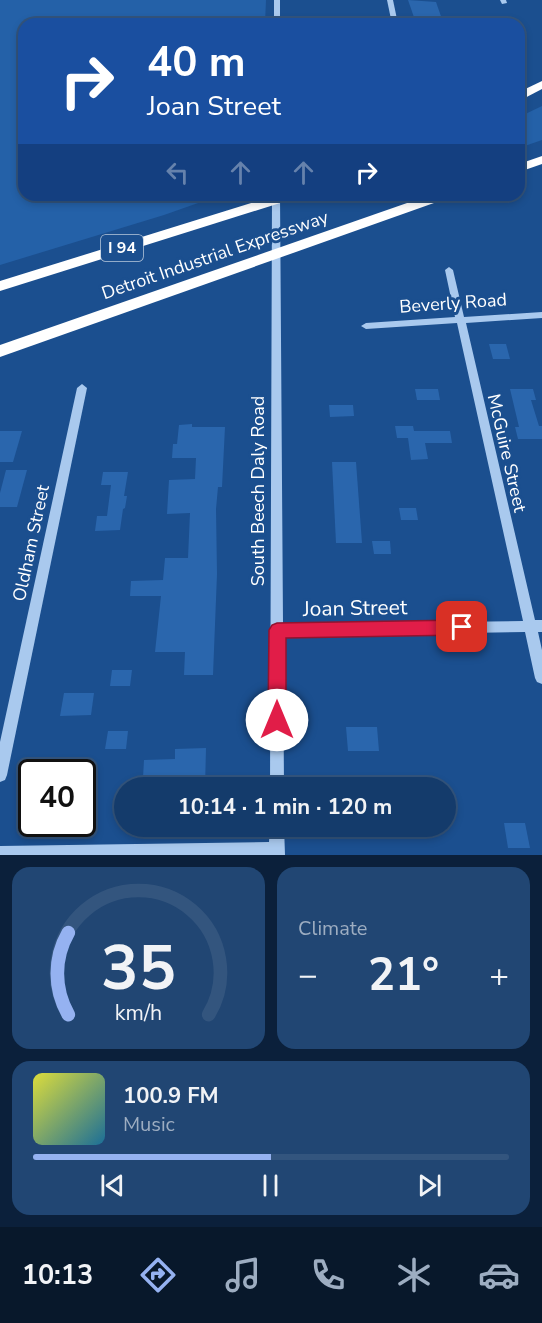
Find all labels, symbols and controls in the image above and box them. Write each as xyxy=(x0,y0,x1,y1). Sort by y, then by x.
text: 40 m xyxy=(147,34,246,91)
icon: right xyxy=(48,42,126,120)
text: Joan Street xyxy=(147,88,281,125)
icon: left xyxy=(161,156,194,189)
icon: ahead xyxy=(224,156,257,189)
icon: ahead xyxy=(287,156,320,189)
icon: right xyxy=(350,156,383,189)
street label: Detroit Industrial Expressway xyxy=(98,205,332,305)
road number: I 94 xyxy=(101,235,143,261)
street label: Beverly Road xyxy=(398,287,508,319)
street label: McGuire Street xyxy=(482,391,532,515)
street label: South Beech Daly Road xyxy=(246,396,270,586)
street label: Oldham Street xyxy=(7,482,55,603)
street label: Joan Street xyxy=(302,593,408,623)
pin xyxy=(436,601,487,652)
icon: arrive xyxy=(445,610,478,643)
position arrow xyxy=(245,688,309,752)
speed limit sign: 40 xyxy=(18,759,96,837)
text: 10:14 · 1 min · 120 m xyxy=(178,792,392,822)
text: Climate xyxy=(298,915,367,942)
text: 35 xyxy=(101,926,176,1011)
text: 21° xyxy=(368,945,439,1006)
text: − xyxy=(298,953,318,998)
text: + xyxy=(489,953,509,998)
text: km/h xyxy=(115,998,162,1028)
text: 100.9 FM xyxy=(123,1081,219,1111)
text: Music xyxy=(123,1111,175,1138)
icon: previous xyxy=(96,1169,129,1202)
icon: pause xyxy=(254,1169,287,1202)
icon: next xyxy=(413,1169,446,1202)
icon: directions xyxy=(137,1254,179,1296)
icon: music xyxy=(222,1254,264,1296)
icon: phone xyxy=(307,1254,349,1296)
icon: climate xyxy=(393,1254,435,1296)
icon: car xyxy=(478,1254,520,1296)
text: 10:13 xyxy=(22,1257,93,1294)

